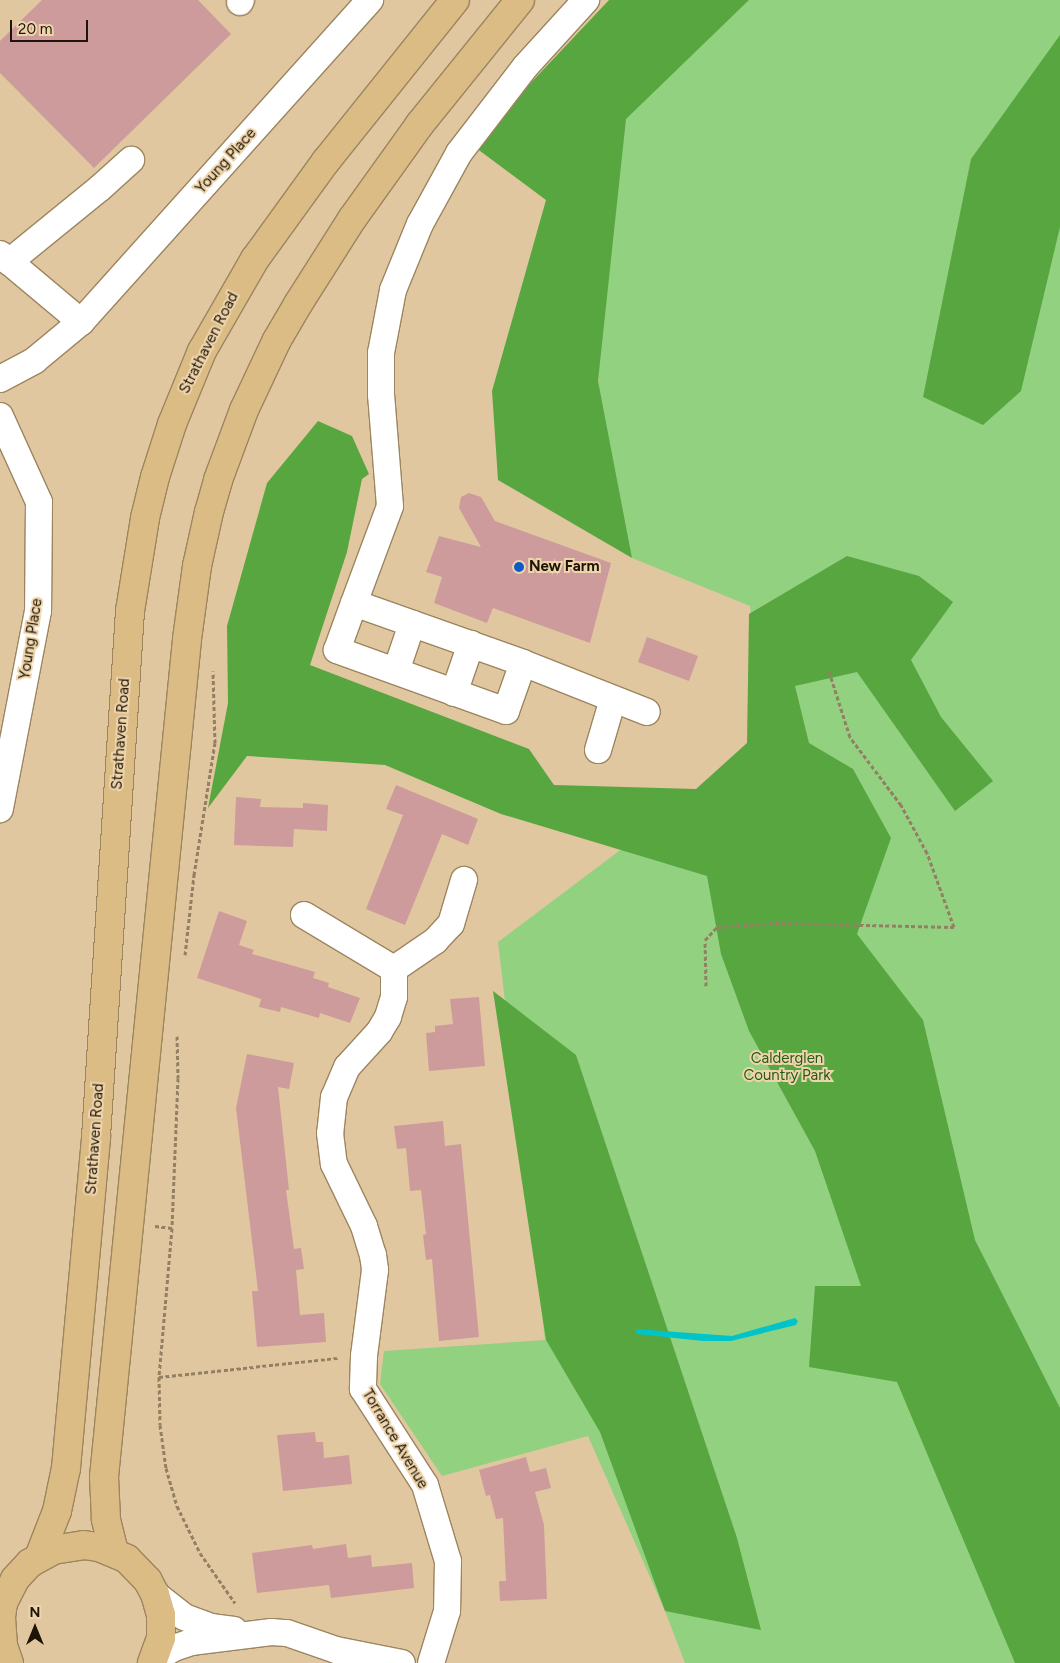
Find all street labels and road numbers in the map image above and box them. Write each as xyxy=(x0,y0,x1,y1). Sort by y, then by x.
street label: Young Place xyxy=(192,124,260,198)
street label: Strathaven Road xyxy=(176,289,242,397)
street label: Young Place xyxy=(16,597,46,681)
street label: Strathaven Road xyxy=(108,678,134,790)
street label: Strathaven Road xyxy=(82,1083,108,1195)
street label: Torrance Avenue xyxy=(358,1386,432,1492)

